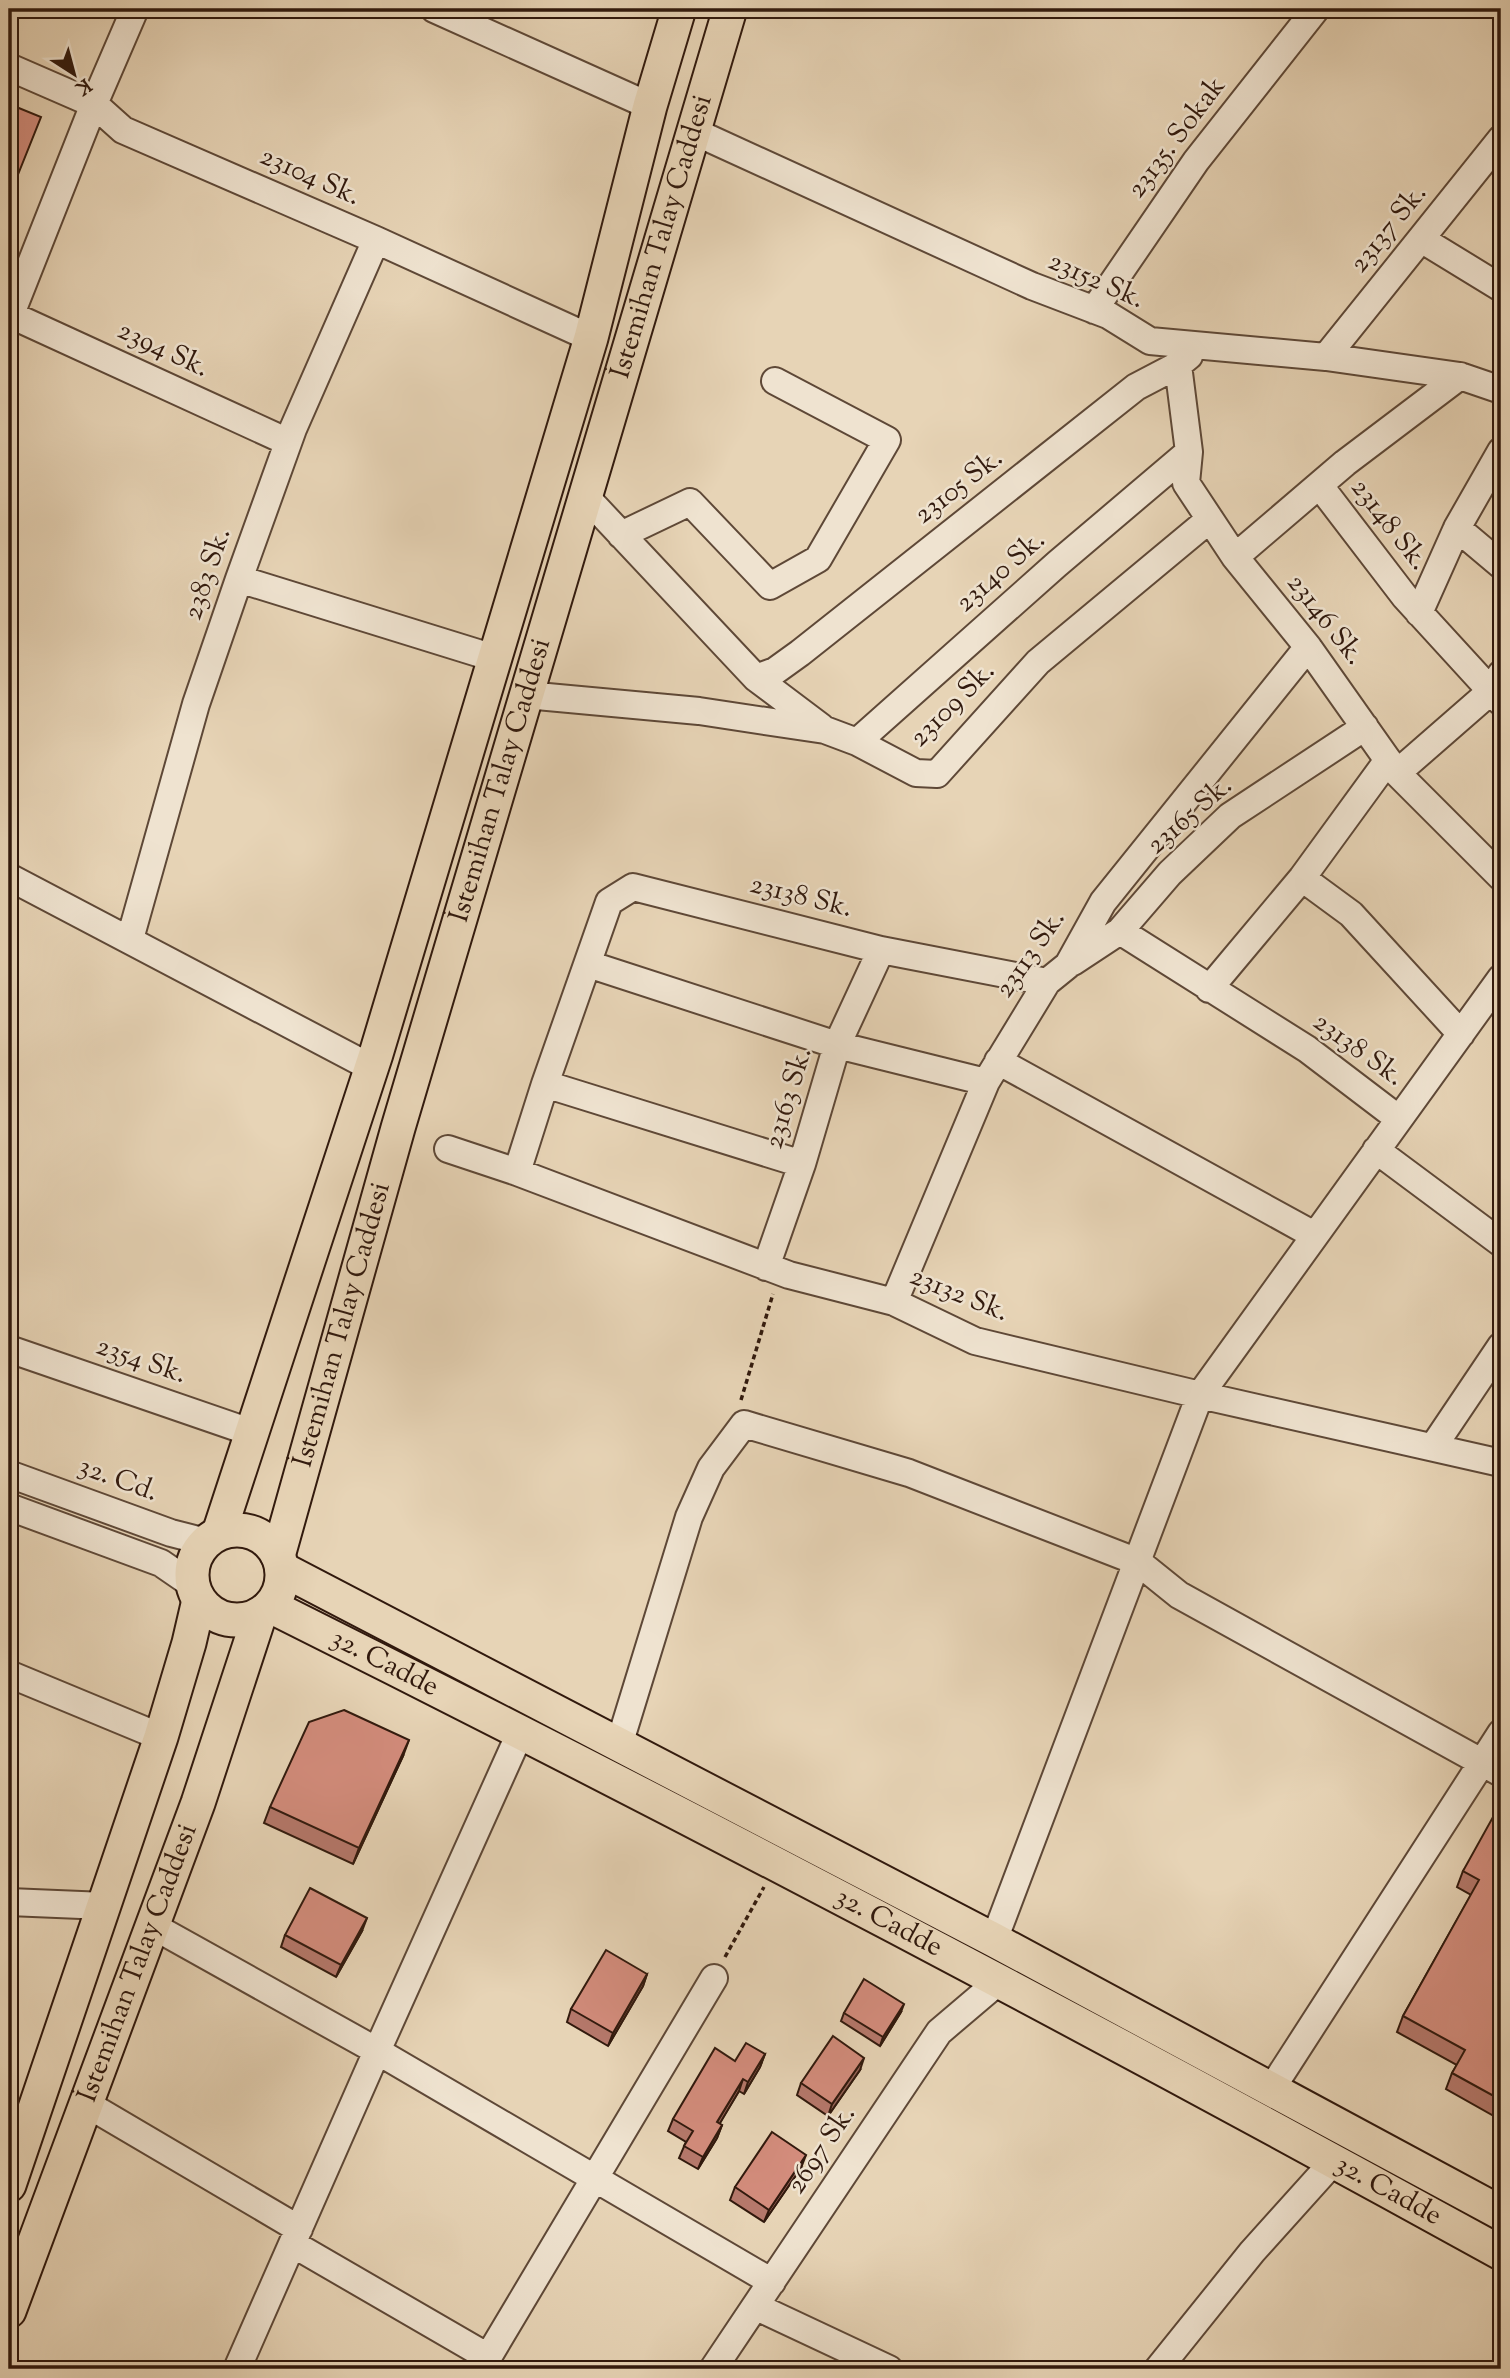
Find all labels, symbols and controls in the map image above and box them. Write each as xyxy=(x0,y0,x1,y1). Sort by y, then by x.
north arrow xyxy=(38,38,108,108)
street label: 23135. Sokak xyxy=(1118,69,1236,207)
text: K xyxy=(69,71,96,101)
street label: İstemihan Talay Caddesi xyxy=(601,90,723,384)
street label: 23104 Sk. xyxy=(253,137,367,217)
street label: 23137 Sk. xyxy=(1341,176,1437,282)
street label: 23152 Sk. xyxy=(1041,242,1151,320)
street label: 2394 Sk. xyxy=(111,311,215,389)
street label: 23105 Sk. xyxy=(906,439,1012,535)
street label: 23148 Sk. xyxy=(1340,470,1438,580)
street label: 23140 Sk. xyxy=(947,522,1055,622)
street label: 2383 Sk. xyxy=(174,523,242,625)
street label: 23146 Sk. xyxy=(1276,566,1374,674)
street label: İstemihan Talay Caddesi xyxy=(440,634,562,927)
street label: 23109 Sk. xyxy=(901,653,1005,757)
street label: 23165 Sk. xyxy=(1138,767,1242,865)
street label: 23138 Sk. xyxy=(746,865,856,929)
street label: 23113 Sk. xyxy=(986,902,1076,1006)
street label: 23138 Sk. xyxy=(1304,1003,1412,1097)
street label: 23163 Sk. xyxy=(755,1042,823,1154)
street label: İstemihan Talay Caddesi xyxy=(284,1178,402,1472)
street label: 23132 Sk. xyxy=(904,1257,1014,1333)
street label: 2354 Sk. xyxy=(90,1327,192,1395)
street label: 32. Cd. xyxy=(73,1447,163,1513)
street label: 32. Cadde xyxy=(323,1619,445,1707)
street label: İstemihan Talay Caddesi xyxy=(68,1818,208,2108)
street label: 32. Cadde xyxy=(828,1878,949,1968)
street label: 2697 Sk. xyxy=(778,2097,866,2203)
street label: 32. Cadde xyxy=(1328,2146,1449,2236)

